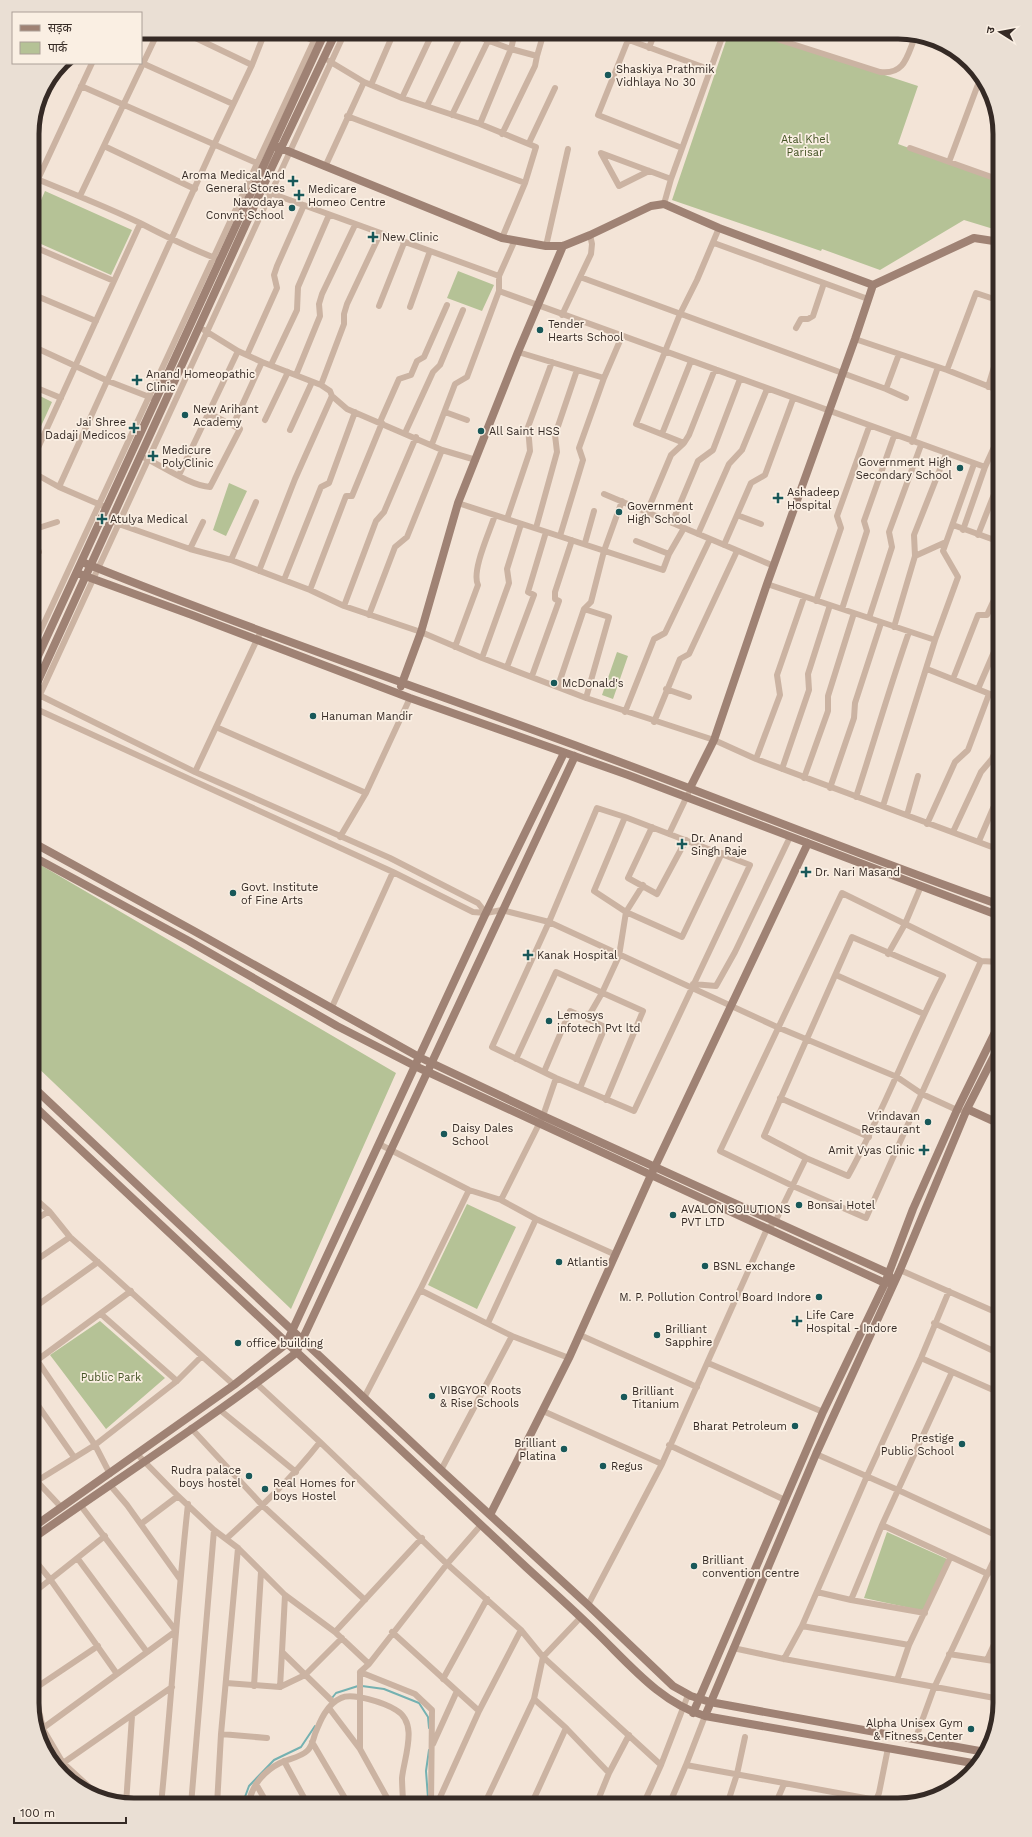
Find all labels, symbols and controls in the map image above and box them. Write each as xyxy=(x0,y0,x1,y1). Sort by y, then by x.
legend xyxy=(12,12,142,64)
north arrow xyxy=(980,12,1020,52)
text: सड़क xyxy=(48,21,73,35)
text: उ xyxy=(984,25,998,35)
text: पार्क xyxy=(48,41,68,55)
place label: Shaskiya Prathmik Vidhlaya No 30 xyxy=(616,63,714,89)
marker: Shaskiya Prathmik Vidhlaya No 30 xyxy=(603,70,613,80)
park label: Atal Khel Parisar xyxy=(781,133,830,159)
place label: Aroma Medical And General Stores xyxy=(182,169,285,195)
marker: Aroma Medical And General Stores xyxy=(288,176,298,186)
place label: Medicare Homeo Centre xyxy=(308,183,386,209)
marker: Medicare Homeo Centre xyxy=(293,189,305,201)
place label: Navodaya Convnt School xyxy=(206,196,285,222)
marker: Navodaya Convnt School xyxy=(287,203,297,213)
marker: New Clinic xyxy=(367,231,379,243)
place label: New Clinic xyxy=(382,231,439,244)
place label: Tender Hearts School xyxy=(548,318,624,344)
marker: Tender Hearts School xyxy=(535,325,545,335)
place label: Anand Homeopathic Clinic xyxy=(146,368,255,394)
marker: Anand Homeopathic Clinic xyxy=(131,374,143,386)
place label: New Arihant Academy xyxy=(193,403,259,429)
marker: New Arihant Academy xyxy=(180,410,190,420)
place label: Jai Shree Dadaji Medicos xyxy=(45,416,126,442)
marker: Jai Shree Dadaji Medicos xyxy=(129,423,139,433)
place label: All Saint HSS xyxy=(489,425,560,438)
marker: All Saint HSS xyxy=(476,426,486,436)
place label: Medicure PolyClinic xyxy=(162,444,214,470)
marker: Medicure PolyClinic xyxy=(147,450,159,462)
place label: Government High Secondary School xyxy=(856,456,953,482)
marker: Government High Secondary School xyxy=(955,463,965,473)
place label: Ashadeep Hospital xyxy=(787,486,840,512)
marker: Ashadeep Hospital xyxy=(772,492,784,504)
place label: Government High School xyxy=(627,500,693,526)
marker: Government High School xyxy=(614,507,624,517)
place label: Atulya Medical xyxy=(110,513,188,526)
marker: Atulya Medical xyxy=(97,514,107,524)
place label: McDonald's xyxy=(562,677,624,690)
marker: McDonald's xyxy=(549,678,559,688)
place label: Hanuman Mandir xyxy=(321,710,413,723)
marker: Hanuman Mandir xyxy=(308,711,318,721)
place label: Dr. Anand Singh Raje xyxy=(691,832,747,858)
marker: Dr. Anand Singh Raje xyxy=(676,838,688,850)
marker: Dr. Nari Masand xyxy=(800,866,812,878)
place label: Dr. Nari Masand xyxy=(815,866,900,879)
place label: Govt. Institute of Fine Arts xyxy=(241,881,318,907)
marker: Govt. Institute of Fine Arts xyxy=(228,888,238,898)
marker: Kanak Hospital xyxy=(522,949,534,961)
place label: Kanak Hospital xyxy=(537,949,618,962)
place label: Lemosys infotech Pvt ltd xyxy=(557,1009,640,1035)
marker: Lemosys infotech Pvt ltd xyxy=(544,1016,554,1026)
place label: Vrindavan Restaurant xyxy=(861,1110,920,1136)
marker: Vrindavan Restaurant xyxy=(923,1117,933,1127)
place label: Daisy Dales School xyxy=(452,1122,514,1148)
marker: Daisy Dales School xyxy=(439,1129,449,1139)
place label: Amit Vyas Clinic xyxy=(828,1144,915,1157)
marker: Amit Vyas Clinic xyxy=(918,1144,930,1156)
place label: Bonsai Hotel xyxy=(807,1199,876,1212)
marker: Bonsai Hotel xyxy=(794,1200,804,1210)
place label: AVALON SOLUTIONS PVT LTD xyxy=(681,1203,790,1229)
marker: AVALON SOLUTIONS PVT LTD xyxy=(668,1210,678,1220)
place label: Atlantis xyxy=(567,1256,608,1269)
marker: Atlantis xyxy=(554,1257,564,1267)
place label: BSNL exchange xyxy=(713,1260,795,1273)
marker: BSNL exchange xyxy=(700,1261,710,1271)
place label: M. P. Pollution Control Board Indore xyxy=(619,1291,811,1304)
marker: M. P. Pollution Control Board Indore xyxy=(814,1292,824,1302)
place label: Life Care Hospital - Indore xyxy=(806,1309,897,1335)
marker: Life Care Hospital - Indore xyxy=(791,1315,803,1327)
place label: Brilliant Sapphire xyxy=(665,1323,712,1349)
marker: Brilliant Sapphire xyxy=(652,1330,662,1340)
place label: office building xyxy=(246,1337,323,1350)
marker: office building xyxy=(233,1338,243,1348)
park label: Public Park xyxy=(81,1371,141,1384)
place label: VIBGYOR Roots & Rise Schools xyxy=(440,1384,522,1410)
place label: Brilliant Titanium xyxy=(632,1385,679,1411)
marker: VIBGYOR Roots & Rise Schools xyxy=(427,1391,437,1401)
marker: Brilliant Titanium xyxy=(619,1392,629,1402)
place label: Bharat Petroleum xyxy=(693,1420,787,1433)
marker: Bharat Petroleum xyxy=(790,1421,800,1431)
place label: Prestige Public School xyxy=(881,1432,955,1458)
place label: Brilliant Platina xyxy=(514,1437,556,1463)
marker: Prestige Public School xyxy=(957,1439,967,1449)
marker: Brilliant Platina xyxy=(559,1444,569,1454)
place label: Regus xyxy=(611,1460,643,1473)
marker: Regus xyxy=(598,1461,608,1471)
place label: Rudra palace boys hostel xyxy=(171,1464,242,1490)
marker: Rudra palace boys hostel xyxy=(244,1471,254,1481)
place label: Real Homes for boys Hostel xyxy=(273,1477,356,1503)
marker: Real Homes for boys Hostel xyxy=(260,1484,270,1494)
place label: Brilliant convention centre xyxy=(702,1554,799,1580)
marker: Brilliant convention centre xyxy=(689,1561,699,1571)
place label: Alpha Unisex Gym & Fitness Center xyxy=(866,1717,964,1743)
marker: Alpha Unisex Gym & Fitness Center xyxy=(966,1724,976,1734)
scale bar xyxy=(14,1799,126,1825)
text: 100 m xyxy=(20,1806,55,1820)

